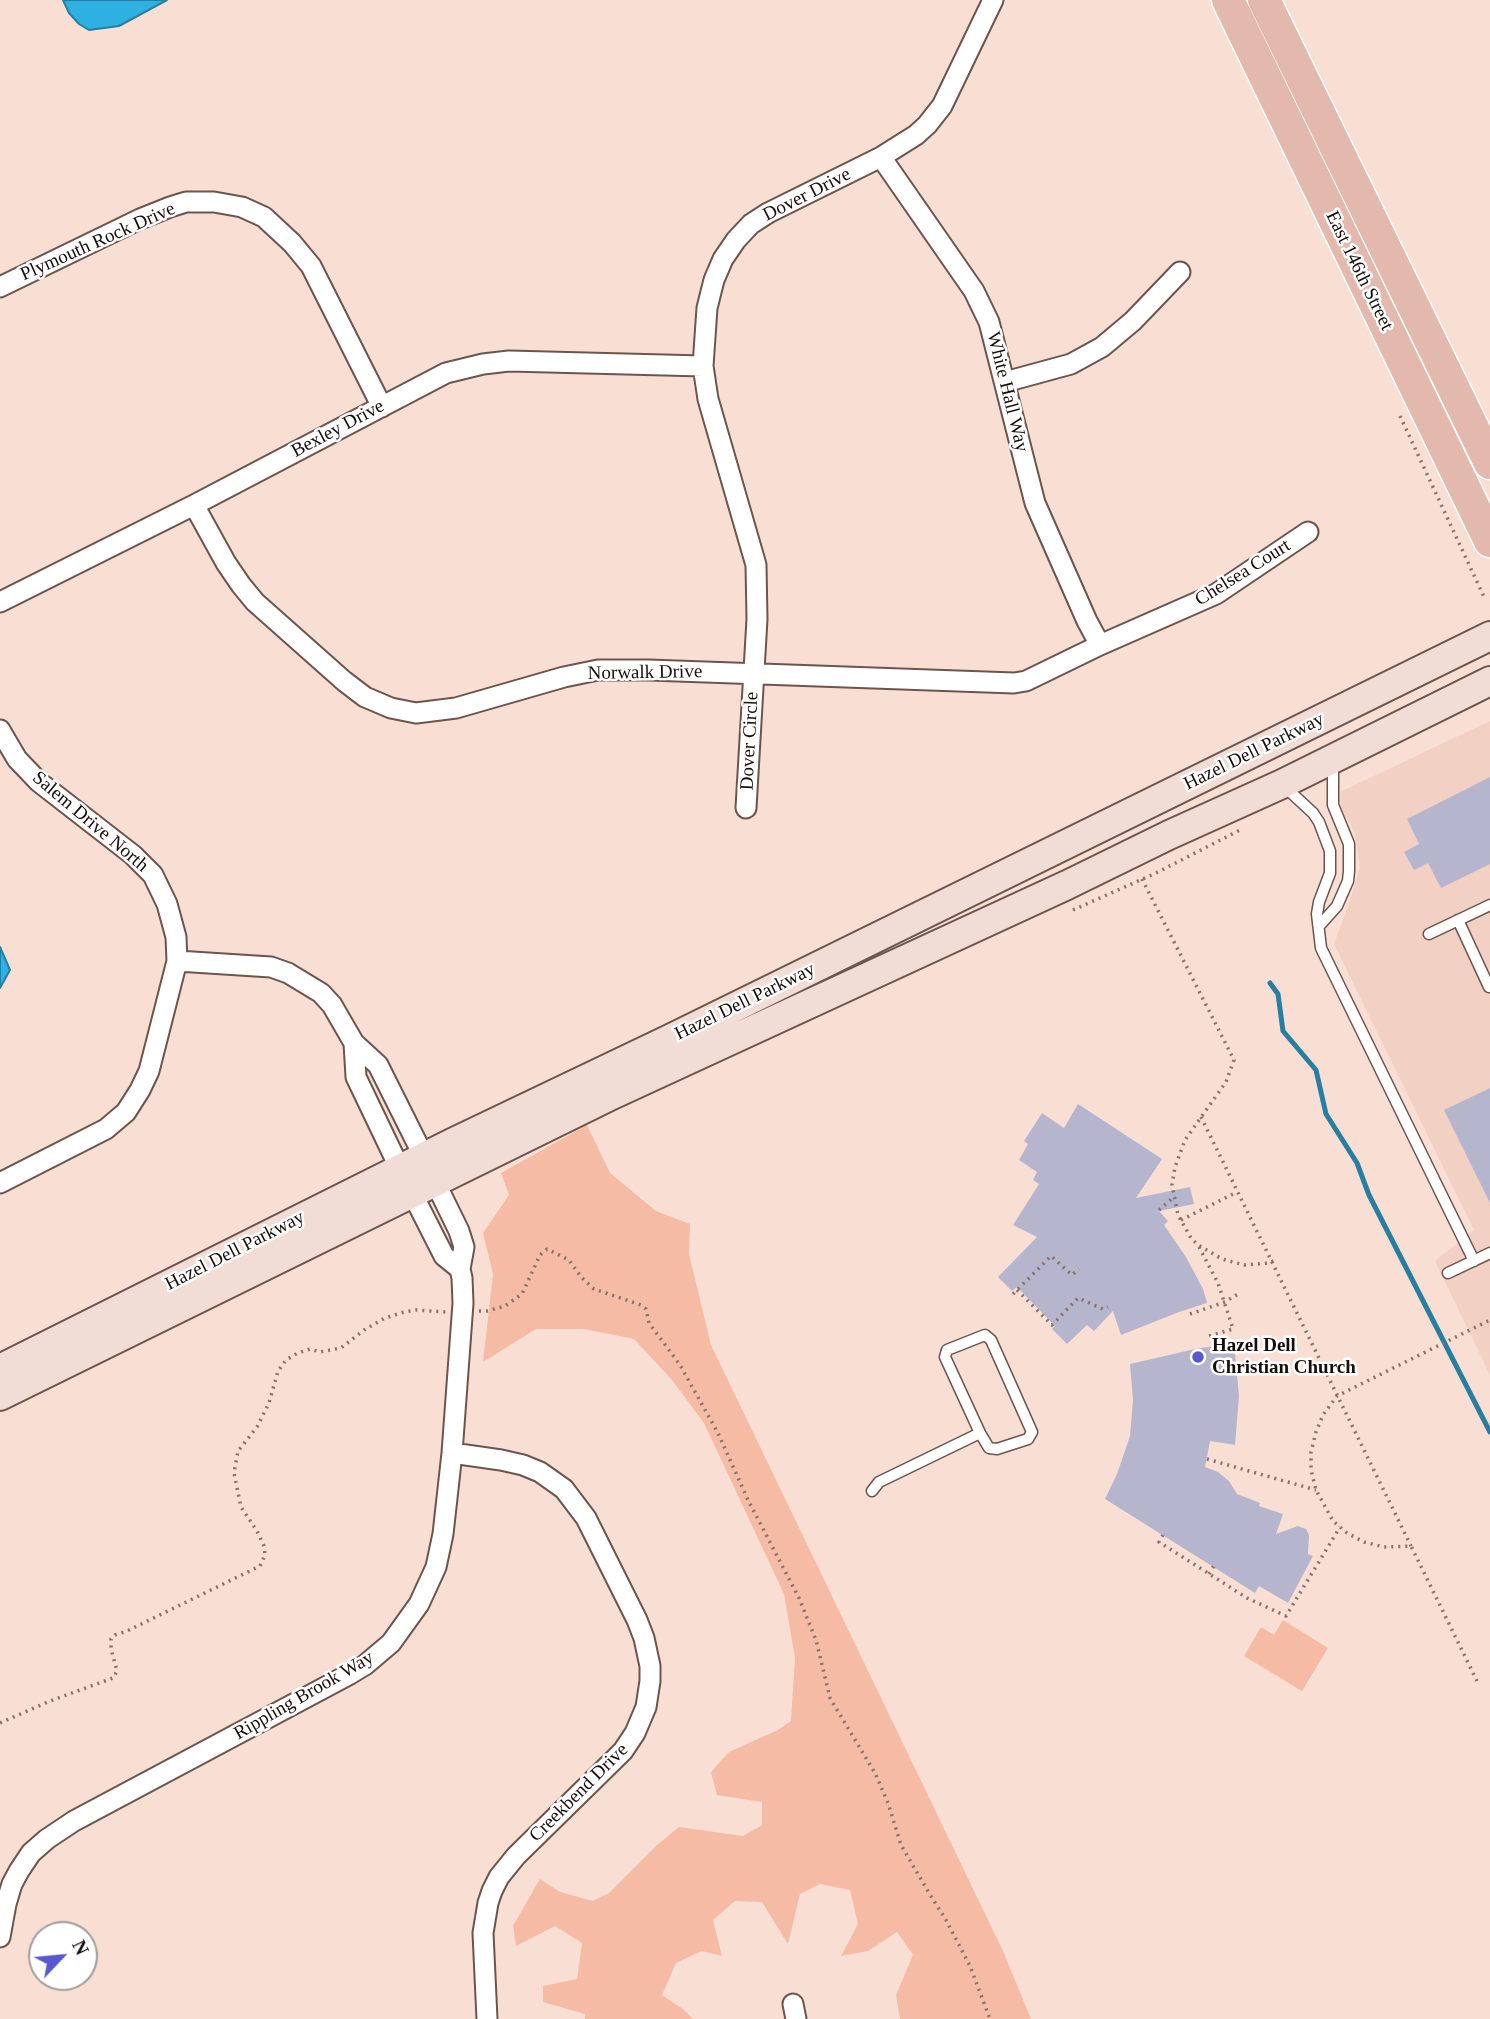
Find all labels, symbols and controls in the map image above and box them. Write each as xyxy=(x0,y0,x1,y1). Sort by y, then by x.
street label: Dover Drive xyxy=(759,163,855,227)
street label: Plymouth Rock Drive xyxy=(17,198,179,286)
street label: East 146th Street xyxy=(1320,208,1398,334)
street label: White Hall Way xyxy=(981,330,1033,454)
street label: Bexley Drive xyxy=(288,395,388,463)
street label: Chelsea Court xyxy=(1191,535,1295,611)
street label: Norwalk Drive xyxy=(588,661,702,685)
street label: Dover Circle xyxy=(736,691,764,791)
street label: Hazel Dell Parkway xyxy=(1180,708,1328,796)
street label: Salem Drive North xyxy=(27,767,153,877)
street label: Hazel Dell Parkway xyxy=(671,958,819,1046)
street label: Hazel Dell Parkway xyxy=(162,1206,308,1296)
place label: Hazel Dell Christian Church xyxy=(1212,1335,1356,1379)
marker: Hazel Dell Christian Church xyxy=(1190,1349,1206,1365)
street label: Rippling Brook Way xyxy=(230,1647,378,1745)
street label: Creekbend Drive xyxy=(525,1739,633,1847)
north arrow xyxy=(28,1921,98,1991)
text: N xyxy=(68,1937,93,1958)

